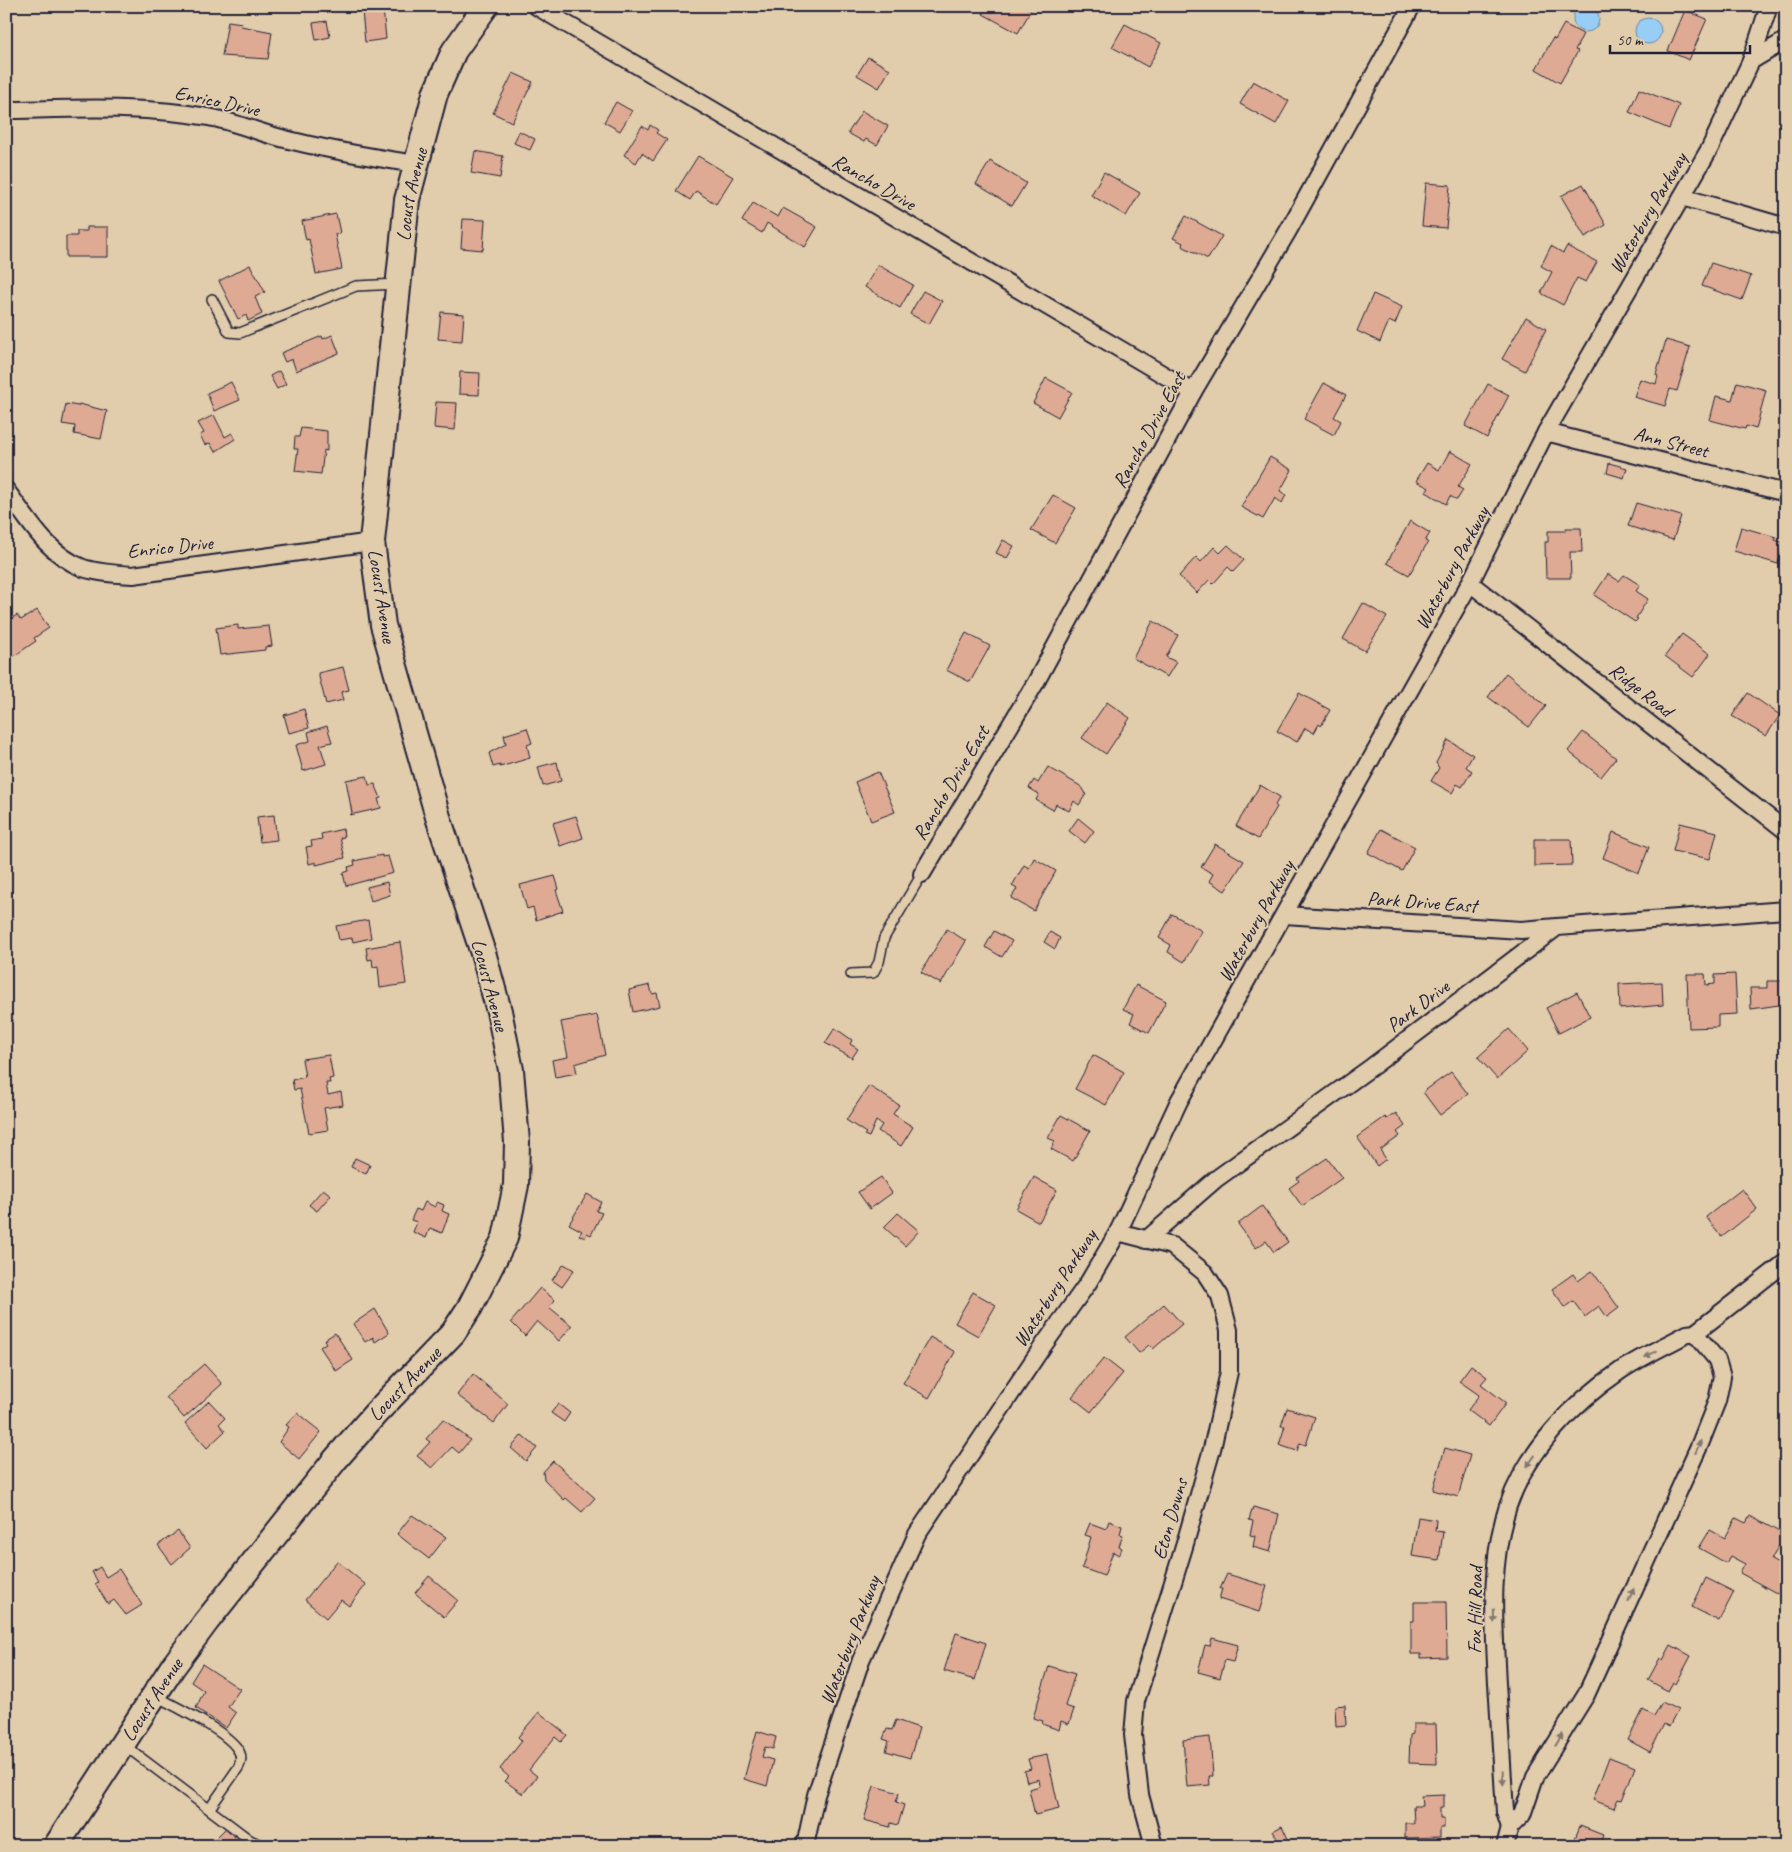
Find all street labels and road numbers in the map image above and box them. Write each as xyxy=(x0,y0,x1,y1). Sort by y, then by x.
street label: Enrico Drive xyxy=(172,80,263,122)
street label: Locust Avenue xyxy=(390,144,433,242)
street label: Waterbury Parkway xyxy=(1603,146,1694,278)
street label: Rancho Drive xyxy=(828,148,921,217)
street label: Rancho Drive East xyxy=(1107,365,1192,492)
street label: Ann Street xyxy=(1631,421,1713,464)
street label: Waterbury Parkway xyxy=(1409,500,1496,634)
street label: Enrico Drive xyxy=(126,530,215,564)
street label: Locust Avenue xyxy=(362,547,402,646)
street label: Ridge Road xyxy=(1604,657,1680,725)
street label: Rancho Drive East xyxy=(907,719,996,845)
street label: Waterbury Parkway xyxy=(1212,854,1301,986)
street label: Park Drive East xyxy=(1366,886,1481,919)
street label: Locust Avenue xyxy=(466,936,515,1035)
street label: Park Drive xyxy=(1382,973,1456,1038)
street label: Waterbury Parkway xyxy=(1008,1223,1104,1352)
street label: Locust Avenue xyxy=(362,1340,447,1426)
street label: Eton Downs xyxy=(1147,1474,1194,1562)
street label: Fox Hill Road xyxy=(1462,1563,1488,1654)
street label: Waterbury Parkway xyxy=(814,1570,887,1708)
street label: Locust Avenue xyxy=(115,1652,189,1746)

